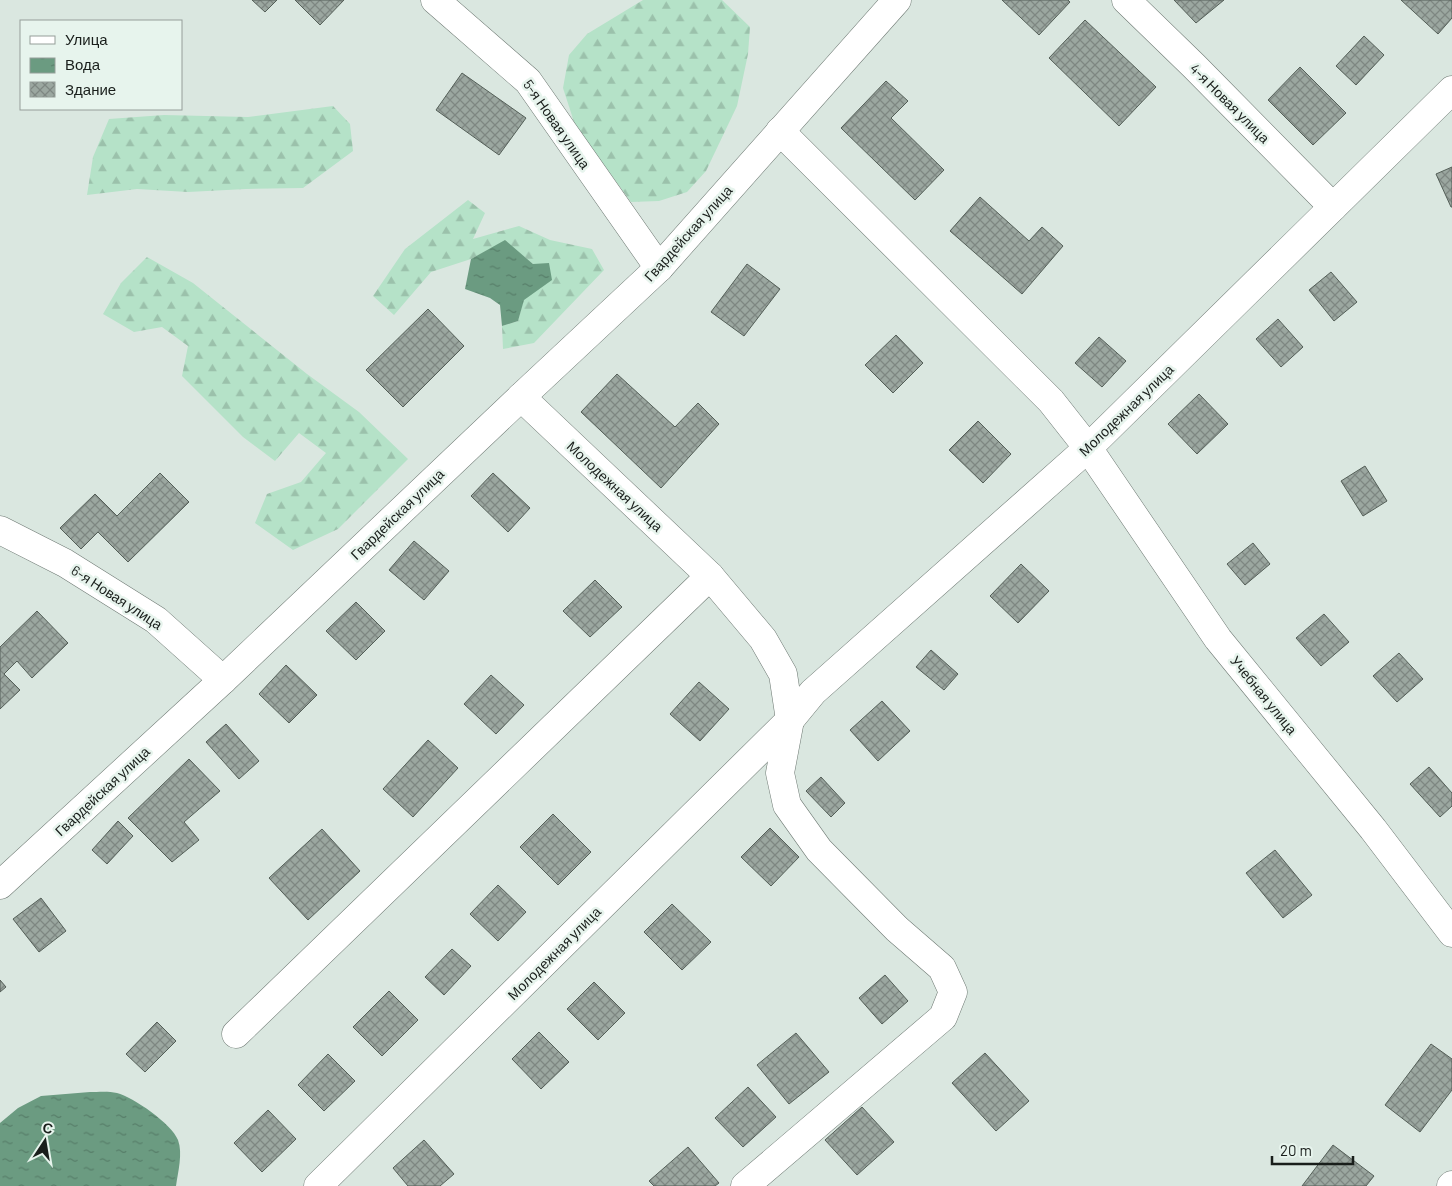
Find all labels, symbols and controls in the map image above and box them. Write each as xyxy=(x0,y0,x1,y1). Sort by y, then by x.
legend xyxy=(20,20,182,110)
text: Улица xyxy=(65,30,108,48)
text: Вода xyxy=(65,55,101,73)
street label: 4-я Новая улица xyxy=(1187,60,1273,146)
street label: 5-я Новая улица xyxy=(520,76,594,172)
text: Здание xyxy=(65,80,116,98)
street label: Гвардейская улица xyxy=(640,181,736,284)
street label: Молодежная улица xyxy=(1075,360,1177,459)
street label: Молодежная улица xyxy=(564,437,667,535)
street label: Гвардейская улица xyxy=(347,465,447,563)
street label: 6-я Новая улица xyxy=(68,561,166,633)
street label: Учебная улица xyxy=(1227,652,1301,738)
street label: Гвардейская улица xyxy=(51,743,153,839)
street label: Молодежная улица xyxy=(504,903,604,1003)
north arrow xyxy=(20,1116,70,1166)
text: С xyxy=(41,1118,55,1137)
scale bar xyxy=(1272,1134,1353,1166)
text: 20 m xyxy=(1280,1141,1312,1159)

